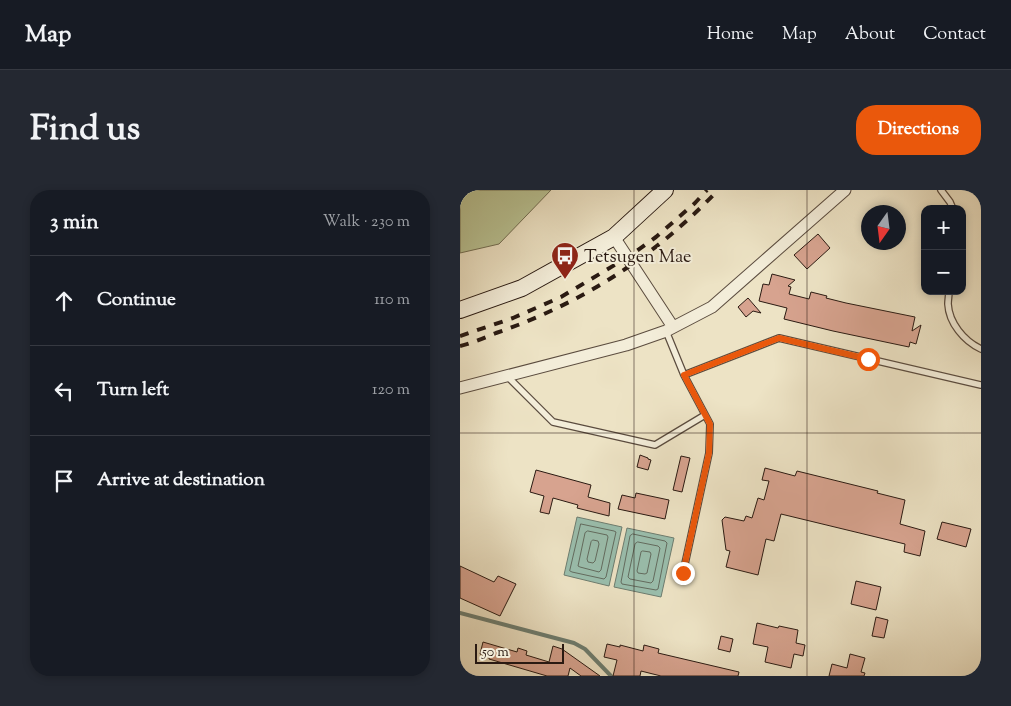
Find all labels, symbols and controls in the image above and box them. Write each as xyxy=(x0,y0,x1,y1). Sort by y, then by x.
text: Map xyxy=(25,18,71,52)
text: Home xyxy=(707,22,754,48)
text: Map xyxy=(782,22,817,48)
text: About xyxy=(845,22,895,48)
text: Contact xyxy=(923,22,986,48)
text: Find us xyxy=(30,105,140,156)
button: Directions xyxy=(856,105,981,155)
north arrow xyxy=(861,205,906,250)
map controls xyxy=(921,205,966,295)
button: + xyxy=(921,205,966,250)
text: 3 min xyxy=(50,208,99,238)
text: Walk · 230 m xyxy=(323,211,410,234)
bus stop icon: Tetsugen Mae xyxy=(550,241,580,280)
place label: Tetsugen Mae xyxy=(584,245,692,271)
button: − xyxy=(921,250,966,295)
icon: ahead xyxy=(50,287,78,315)
text: Continue xyxy=(97,287,176,314)
text: 110 m xyxy=(374,289,410,312)
route start xyxy=(857,348,880,371)
icon: left xyxy=(50,377,78,405)
text: Turn left xyxy=(97,377,169,404)
text: 120 m xyxy=(372,379,410,402)
icon: arrive xyxy=(50,467,78,495)
text: Arrive at destination xyxy=(97,467,265,494)
route end xyxy=(672,562,695,585)
scale bar xyxy=(475,641,564,664)
text: 50 m xyxy=(482,643,509,663)

